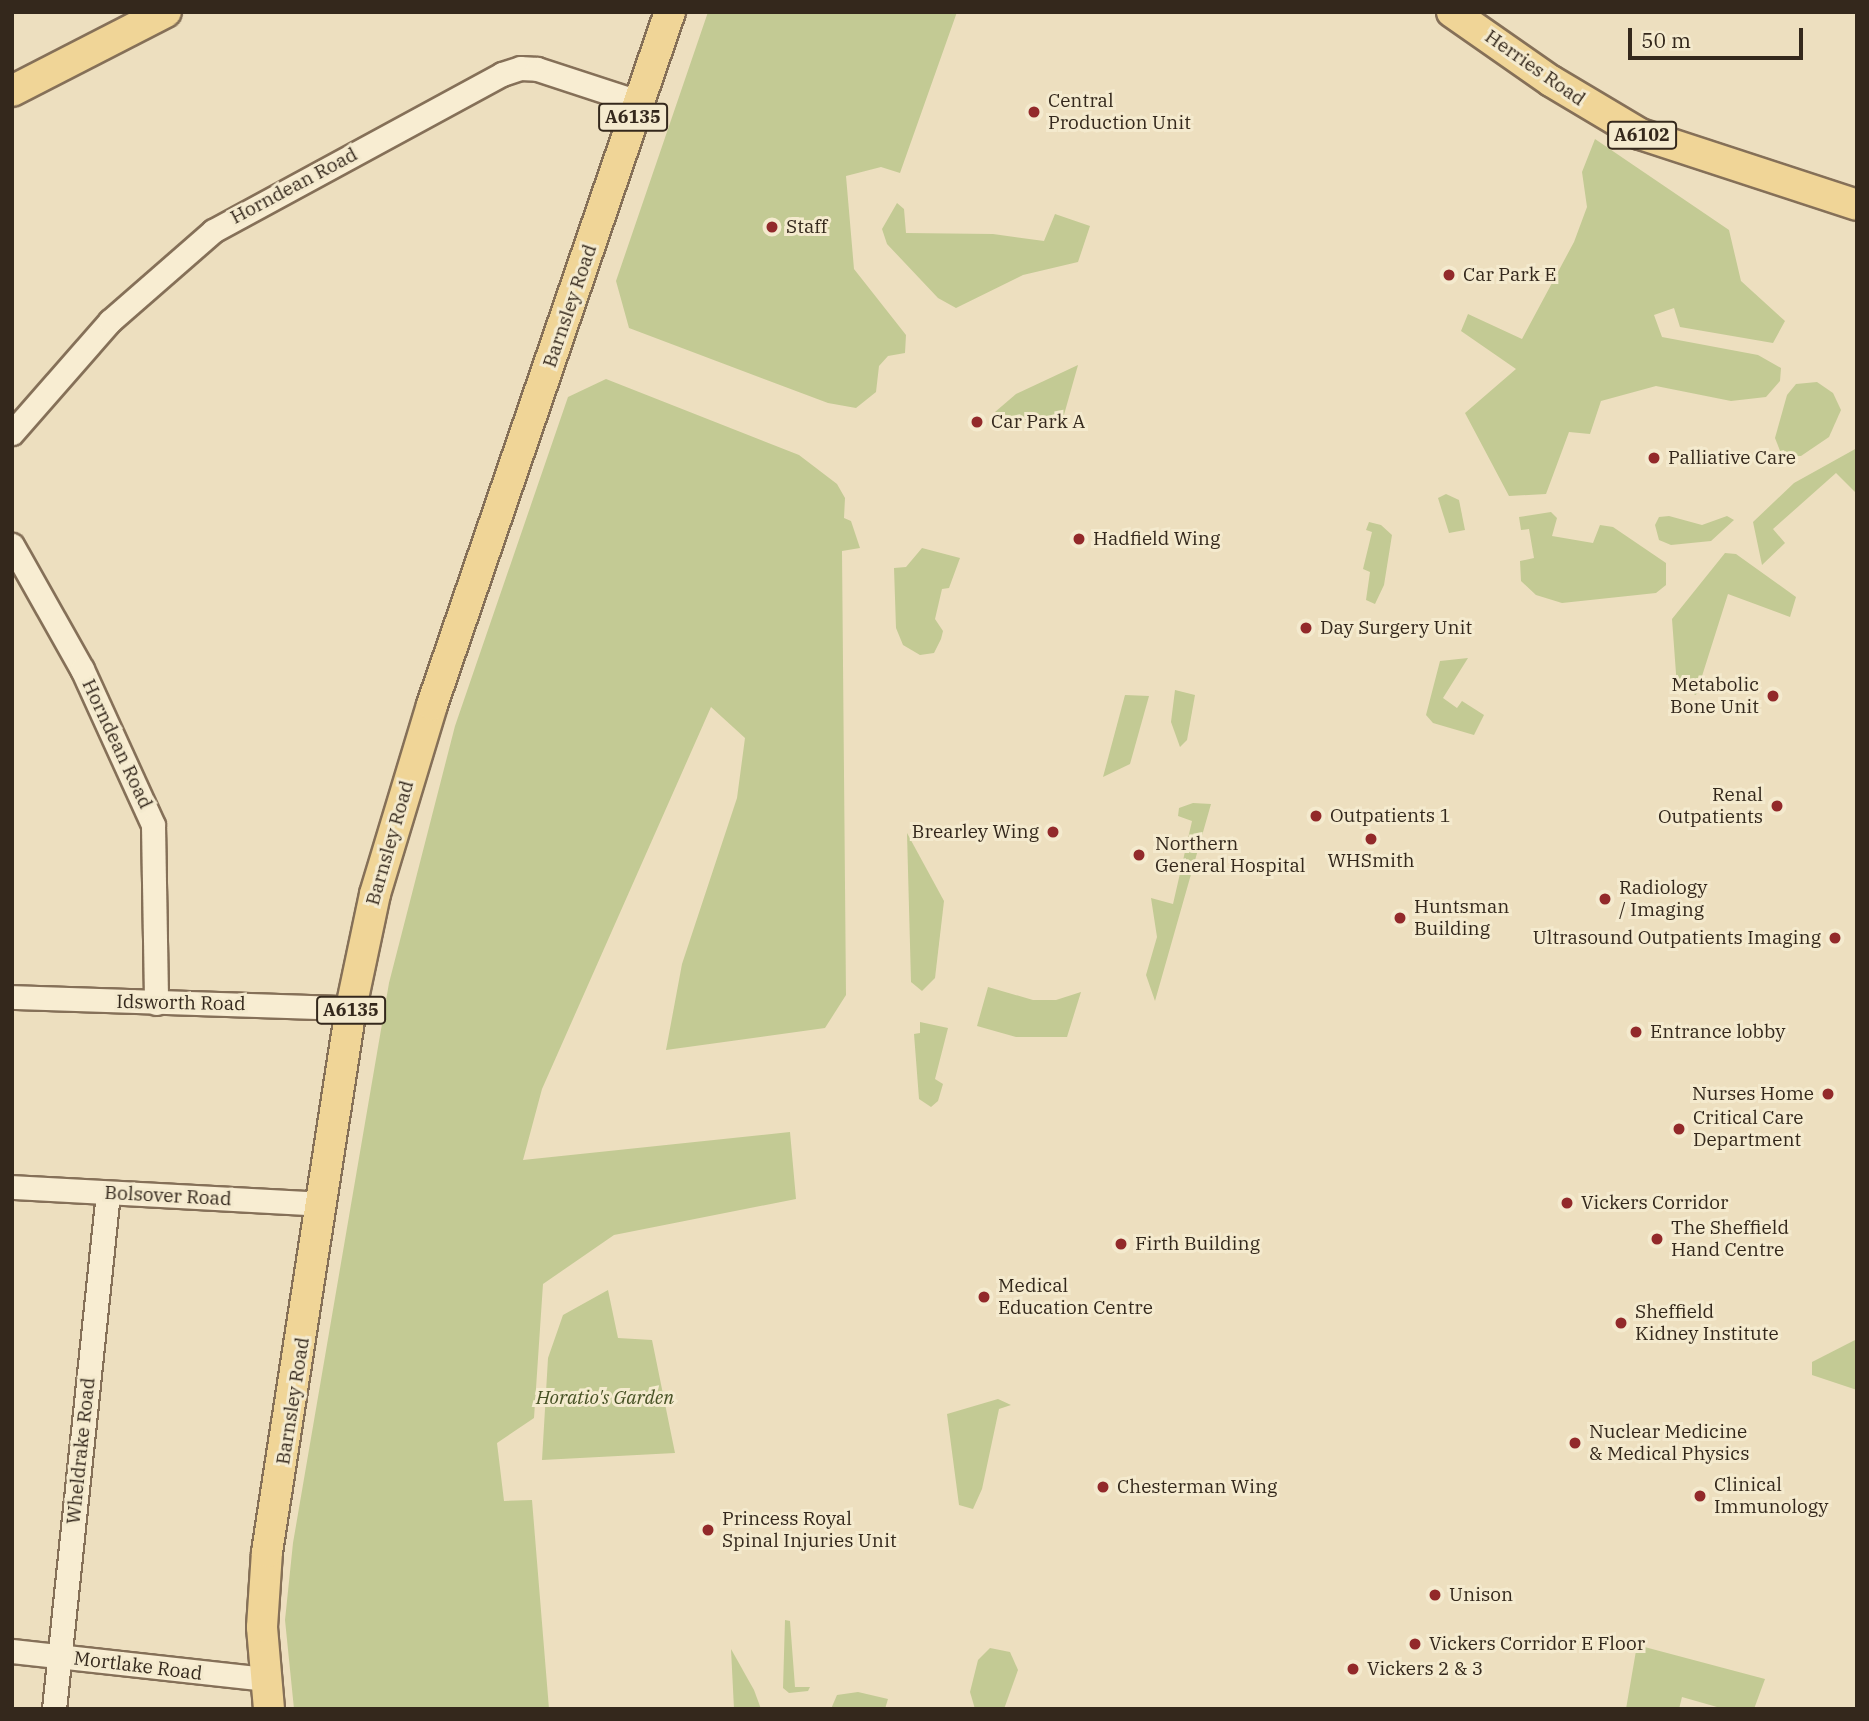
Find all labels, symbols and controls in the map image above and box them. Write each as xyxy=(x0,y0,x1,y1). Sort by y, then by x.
scale bar xyxy=(1631,14,1806,58)
street label: Herries Road xyxy=(1480,25,1590,111)
text: 50 m xyxy=(1641,26,1691,54)
place label: Central Production Unit xyxy=(1048,90,1191,134)
road number: A6135 xyxy=(598,103,668,132)
marker: Central Production Unit xyxy=(1026,104,1042,120)
road number: A6102 xyxy=(1607,120,1677,150)
street label: Horndean Road xyxy=(227,143,361,229)
place label: Staff xyxy=(786,216,827,238)
marker: Staff xyxy=(764,219,780,235)
street label: Barnsley Road xyxy=(538,241,602,371)
place label: Car Park E xyxy=(1463,264,1556,286)
marker: Car Park E xyxy=(1441,267,1457,283)
place label: Car Park A xyxy=(991,411,1085,433)
marker: Car Park A xyxy=(969,414,985,430)
place label: Palliative Care xyxy=(1668,447,1796,469)
marker: Palliative Care xyxy=(1646,450,1662,466)
place label: Hadfield Wing xyxy=(1093,528,1220,550)
marker: Hadfield Wing xyxy=(1071,531,1087,547)
place label: Day Surgery Unit xyxy=(1320,617,1472,639)
marker: Day Surgery Unit xyxy=(1298,620,1314,636)
place label: Metabolic Bone Unit xyxy=(1670,674,1759,718)
street label: Horndean Road xyxy=(77,676,157,812)
marker: Metabolic Bone Unit xyxy=(1765,688,1781,704)
street label: Barnsley Road xyxy=(361,778,419,908)
place label: Renal Outpatients xyxy=(1658,784,1763,828)
marker: Renal Outpatients xyxy=(1769,798,1785,814)
place label: Outpatients 1 xyxy=(1330,805,1451,827)
marker: Outpatients 1 xyxy=(1308,808,1324,824)
place label: Brearley Wing xyxy=(912,821,1039,843)
marker: Brearley Wing xyxy=(1045,824,1061,840)
marker: WHSmith xyxy=(1363,831,1379,847)
place label: Northern General Hospital xyxy=(1155,833,1305,877)
marker: Northern General Hospital xyxy=(1129,845,1149,865)
place label: WHSmith xyxy=(1327,850,1415,872)
place label: Radiology / Imaging xyxy=(1619,877,1707,921)
marker: Radiology / Imaging xyxy=(1597,891,1613,907)
place label: Huntsman Building xyxy=(1414,896,1509,940)
marker: Huntsman Building xyxy=(1392,910,1408,926)
place label: Ultrasound Outpatients Imaging xyxy=(1533,927,1821,949)
marker: Ultrasound Outpatients Imaging xyxy=(1827,930,1843,946)
street label: Idsworth Road xyxy=(116,990,246,1016)
road number: A6135 xyxy=(316,995,386,1024)
place label: Entrance lobby xyxy=(1650,1021,1785,1043)
marker: Entrance lobby xyxy=(1628,1024,1644,1040)
place label: Nurses Home xyxy=(1692,1083,1814,1105)
marker: Nurses Home xyxy=(1820,1086,1836,1102)
place label: Critical Care Department xyxy=(1693,1107,1803,1151)
marker: Critical Care Department xyxy=(1671,1121,1687,1137)
street label: Bolsover Road xyxy=(104,1181,232,1211)
place label: Vickers Corridor xyxy=(1581,1192,1728,1214)
marker: Vickers Corridor xyxy=(1559,1195,1575,1211)
place label: The Sheffield Hand Centre xyxy=(1671,1217,1789,1261)
marker: The Sheffield Hand Centre xyxy=(1649,1231,1665,1247)
place label: Firth Building xyxy=(1135,1233,1260,1255)
marker: Firth Building xyxy=(1113,1236,1129,1252)
place label: Medical Education Centre xyxy=(998,1275,1153,1319)
marker: Medical Education Centre xyxy=(976,1289,992,1305)
place label: Sheffield Kidney Institute xyxy=(1635,1301,1779,1345)
marker: Sheffield Kidney Institute xyxy=(1613,1315,1629,1331)
street label: Barnsley Road xyxy=(272,1336,314,1466)
street label: Wheldrake Road xyxy=(62,1377,100,1525)
park label: Horatio's Garden xyxy=(536,1387,674,1409)
place label: Nuclear Medicine & Medical Physics xyxy=(1589,1421,1749,1465)
marker: Nuclear Medicine & Medical Physics xyxy=(1567,1435,1583,1451)
place label: Clinical Immunology xyxy=(1714,1474,1828,1518)
place label: Chesterman Wing xyxy=(1117,1476,1277,1498)
marker: Chesterman Wing xyxy=(1095,1479,1111,1495)
marker: Clinical Immunology xyxy=(1692,1488,1708,1504)
place label: Princess Royal Spinal Injuries Unit xyxy=(722,1508,897,1552)
marker: Princess Royal Spinal Injuries Unit xyxy=(700,1522,716,1538)
place label: Unison xyxy=(1449,1584,1513,1606)
marker: Unison xyxy=(1427,1587,1443,1603)
place label: Vickers Corridor E Floor xyxy=(1429,1633,1645,1655)
marker: Vickers Corridor E Floor xyxy=(1407,1636,1423,1652)
street label: Mortlake Road xyxy=(72,1647,204,1685)
place label: Vickers 2 & 3 xyxy=(1367,1658,1483,1680)
marker: Vickers 2 & 3 xyxy=(1345,1661,1361,1677)

